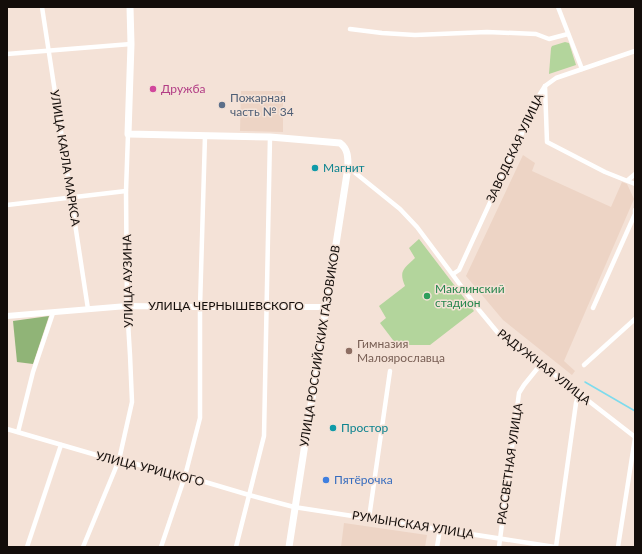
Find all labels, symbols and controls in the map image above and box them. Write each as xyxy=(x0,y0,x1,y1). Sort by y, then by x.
place label: Дружба xyxy=(161,81,205,96)
marker: Дружба xyxy=(148,84,158,94)
street label: УЛИЦА КАРЛА МАРКСА xyxy=(47,89,84,228)
place label: Пожарная часть № 34 xyxy=(230,90,294,119)
street label: ЗАВОДСКАЯ УЛИЦА xyxy=(483,90,547,205)
marker: Пожарная часть № 34 xyxy=(217,100,227,110)
place label: Магнит xyxy=(323,160,365,175)
marker: Магнит xyxy=(310,163,320,173)
street label: УЛИЦА АУЗИНА xyxy=(119,233,136,328)
street label: УЛИЦА РОССИЙСКИХ ГАЗОВИКОВ xyxy=(296,244,343,448)
place label: Маклинский стадион xyxy=(435,281,505,310)
marker: Маклинский стадион xyxy=(422,291,432,301)
street label: УЛИЦА ЧЕРНЫШЕВСКОГО xyxy=(148,298,304,313)
street label: РАДУЖНАЯ УЛИЦА xyxy=(495,325,595,408)
place label: Гимназия Малоярославца xyxy=(357,336,445,365)
marker: Гимназия Малоярославца xyxy=(344,346,354,356)
street label: РАССВЕТНАЯ УЛИЦА xyxy=(494,401,526,526)
place label: Простор xyxy=(341,420,389,435)
marker: Простор xyxy=(328,423,338,433)
street label: УЛИЦА УРИЦКОГО xyxy=(94,448,206,489)
place label: Пятёрочка xyxy=(334,472,393,487)
marker: Пятёрочка xyxy=(321,475,331,485)
street label: РУМЫНСКАЯ УЛИЦА xyxy=(351,507,476,542)

